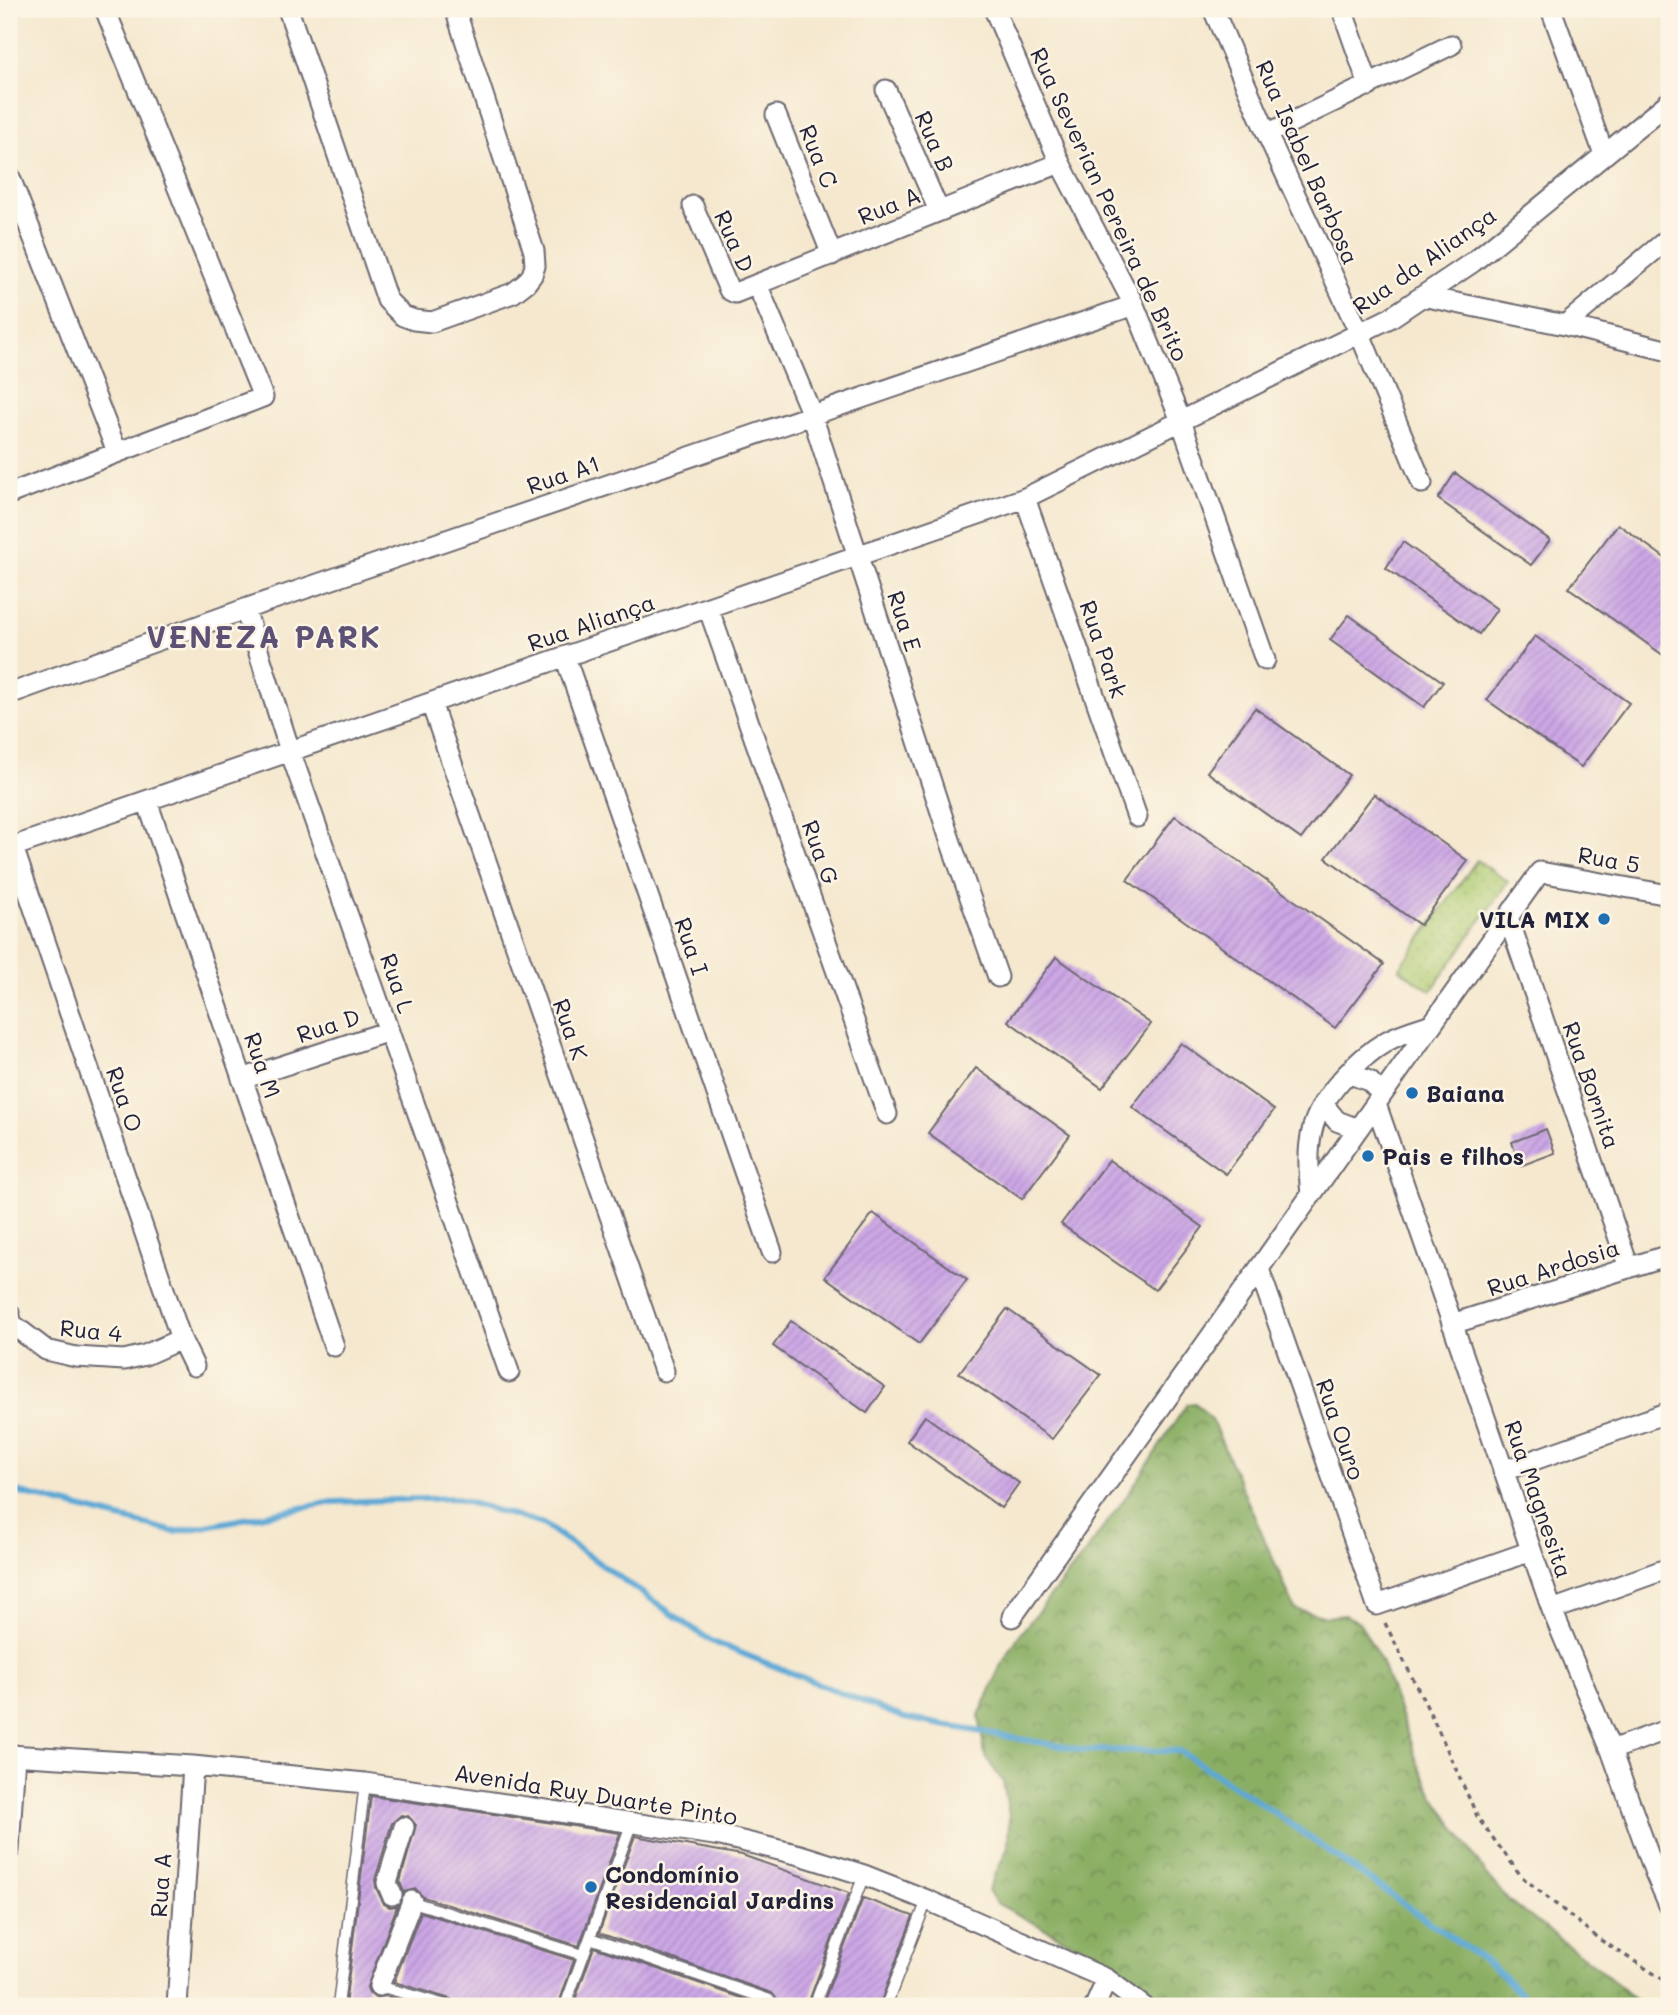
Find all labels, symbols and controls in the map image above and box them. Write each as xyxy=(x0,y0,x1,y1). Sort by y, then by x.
street label: Rua Severian Pereira de Brito xyxy=(1024,42,1196,366)
street label: Rua Isabel Barbosa xyxy=(1249,55,1367,269)
street label: Rua B xyxy=(908,106,962,176)
street label: Rua C xyxy=(793,120,845,192)
street label: Rua A xyxy=(853,179,925,231)
street label: Rua da Aliança xyxy=(1346,199,1502,321)
street label: Rua D xyxy=(708,205,762,277)
street label: Rua A1 xyxy=(523,448,603,500)
street label: Rua Aliança xyxy=(523,586,659,658)
street label: Rua E xyxy=(881,587,929,655)
street label: Rua Park xyxy=(1073,596,1135,702)
district label: VENEZA PARK xyxy=(146,616,382,656)
street label: Rua G xyxy=(796,816,846,888)
street label: Rua 5 xyxy=(1576,839,1642,879)
place label: VILA MIX xyxy=(1479,904,1590,934)
marker: VILA MIX xyxy=(1596,911,1612,927)
street label: Rua I xyxy=(668,913,716,979)
street label: Rua L xyxy=(374,949,422,1017)
street label: Rua K xyxy=(547,994,595,1064)
street label: Rua D xyxy=(293,1001,363,1049)
street label: Rua Bornita xyxy=(1556,1017,1628,1153)
street label: Rua M xyxy=(238,1028,288,1102)
street label: Rua O xyxy=(100,1062,150,1136)
place label: Baiana xyxy=(1426,1078,1505,1108)
marker: Baiana xyxy=(1404,1085,1420,1101)
place label: Pais e filhos xyxy=(1382,1141,1524,1171)
marker: Pais e filhos xyxy=(1360,1148,1376,1164)
street label: Rua Ardosia xyxy=(1483,1232,1623,1302)
street label: Rua 4 xyxy=(58,1312,124,1348)
street label: Rua Ouro xyxy=(1310,1374,1372,1484)
street label: Rua Magnesita xyxy=(1498,1416,1580,1582)
street label: Avenida Ruy Duarte Pinto xyxy=(452,1757,740,1831)
street label: Rua A xyxy=(143,1852,177,1918)
place label: Condomínio Residencial Jardins xyxy=(605,1859,834,1915)
marker: Condomínio Residencial Jardins xyxy=(583,1879,599,1895)

